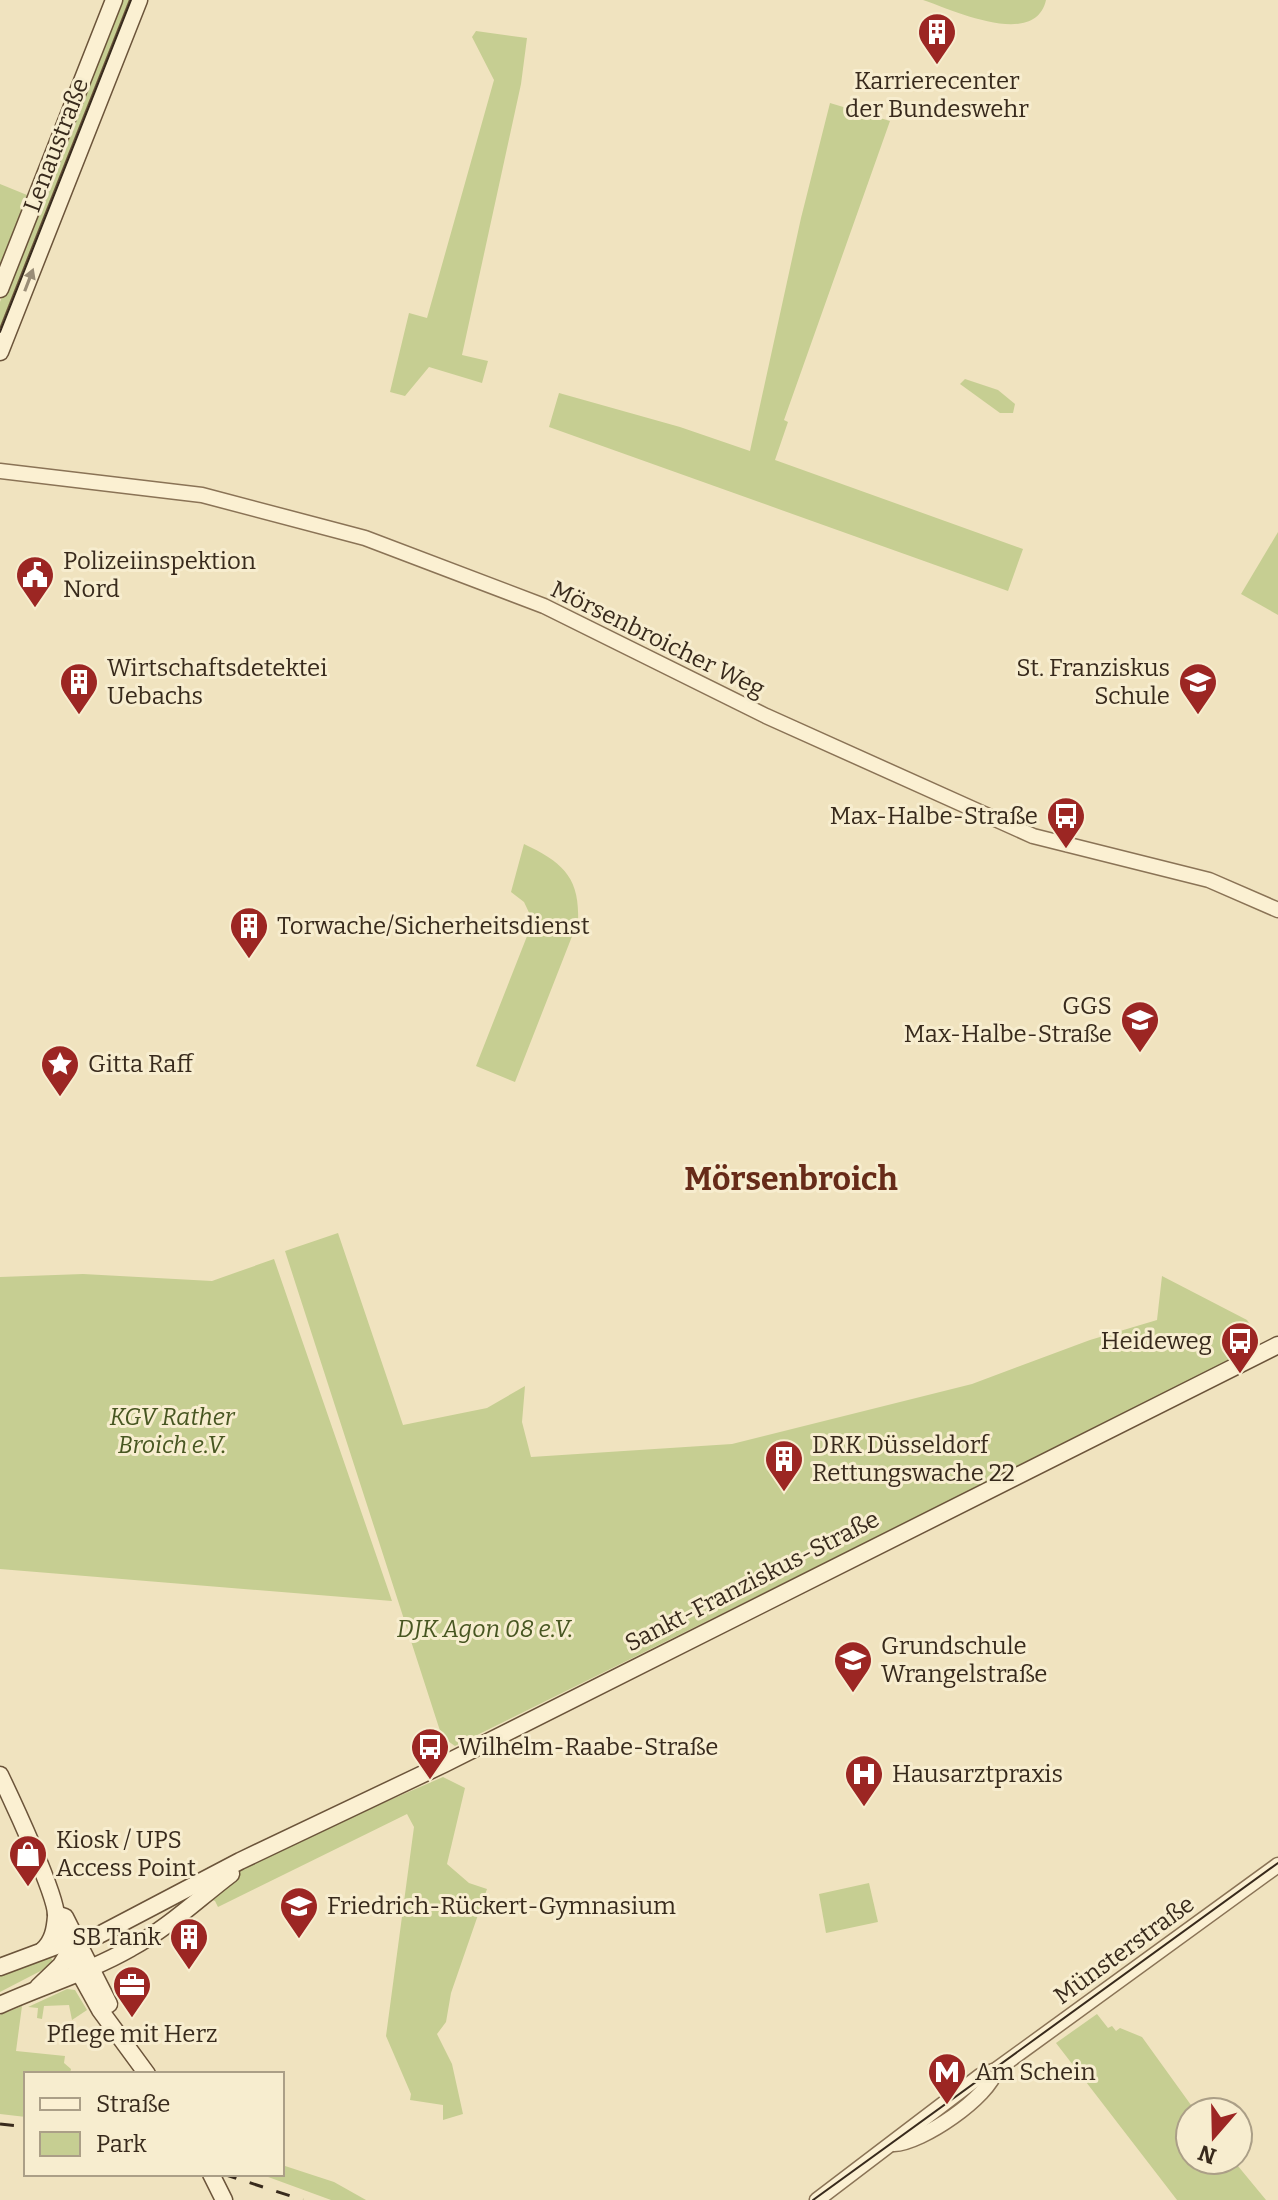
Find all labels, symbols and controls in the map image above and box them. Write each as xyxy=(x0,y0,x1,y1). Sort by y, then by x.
building icon: Karrierecenter der Bundeswehr xyxy=(916,11,958,66)
place label: Karrierecenter der Bundeswehr xyxy=(845,67,1029,123)
street label: Lenaustraße xyxy=(18,74,94,216)
one-way arrow xyxy=(22,268,35,292)
place label: Polizeiinspektion Nord xyxy=(63,547,256,603)
public building icon: Polizeiinspektion Nord xyxy=(14,554,56,609)
street label: Mörsenbroicher Weg xyxy=(546,575,770,703)
place label: Wirtschaftsdetektei Uebachs xyxy=(107,654,327,710)
place label: St. Franziskus Schule xyxy=(1016,654,1170,710)
building icon: Wirtschaftsdetektei Uebachs xyxy=(58,661,100,716)
school or university icon: St. Franziskus Schule xyxy=(1177,661,1219,716)
bus stop icon: Max-Halbe-Straße xyxy=(1045,795,1087,850)
place label: Max-Halbe-Straße xyxy=(830,802,1038,830)
building icon: Torwache/Sicherheitsdienst xyxy=(228,905,270,960)
place label: Torwache/Sicherheitsdienst xyxy=(277,912,590,940)
place label: GGS Max-Halbe-Straße xyxy=(904,992,1112,1048)
school or university icon: GGS Max-Halbe-Straße xyxy=(1119,999,1161,1054)
place icon: Gitta Raff xyxy=(39,1043,81,1098)
place label: Gitta Raff xyxy=(88,1050,194,1078)
district label: Mörsenbroich xyxy=(684,1160,898,1198)
bus stop icon: Heideweg xyxy=(1219,1320,1261,1375)
place label: Heideweg xyxy=(1101,1327,1212,1355)
park label: KGV Rather Broich e.V. xyxy=(109,1403,236,1459)
place label: DRK Düsseldorf Rettungswache 22 xyxy=(812,1431,1015,1487)
building icon: DRK Düsseldorf Rettungswache 22 xyxy=(763,1438,805,1493)
street label: Sankt-Franziskus-Straße xyxy=(620,1505,884,1657)
park label: DJK Agon 08 e.V. xyxy=(397,1615,573,1643)
place label: Grundschule Wrangelstraße xyxy=(881,1632,1047,1688)
school or university icon: Grundschule Wrangelstraße xyxy=(832,1639,874,1694)
bus stop icon: Wilhelm-Raabe-Straße xyxy=(409,1726,451,1781)
place label: Wilhelm-Raabe-Straße xyxy=(458,1733,718,1761)
hospital icon: Hausarztpraxis xyxy=(843,1753,885,1808)
place label: Hausarztpraxis xyxy=(892,1760,1063,1788)
place label: Kiosk / UPS Access Point xyxy=(56,1826,196,1882)
shop icon: Kiosk / UPS Access Point xyxy=(7,1833,49,1888)
school or university icon: Friedrich-Rückert-Gymnasium xyxy=(278,1885,320,1940)
street label: Münsterstraße xyxy=(1048,1890,1200,2010)
place label: Friedrich-Rückert-Gymnasium xyxy=(327,1892,676,1920)
building icon: SB Tank xyxy=(168,1916,210,1971)
place label: SB Tank xyxy=(72,1923,161,1951)
office icon: Pflege mit Herz xyxy=(111,1964,153,2019)
place label: Pflege mit Herz xyxy=(46,2020,218,2048)
metro station icon: Am Schein xyxy=(926,2051,968,2106)
place label: Am Schein xyxy=(975,2058,1096,2086)
legend xyxy=(24,2072,284,2176)
text: Straße xyxy=(96,2090,170,2118)
north arrow xyxy=(1174,2096,1254,2176)
text: Park xyxy=(96,2130,147,2158)
text: N xyxy=(1195,2139,1220,2170)

